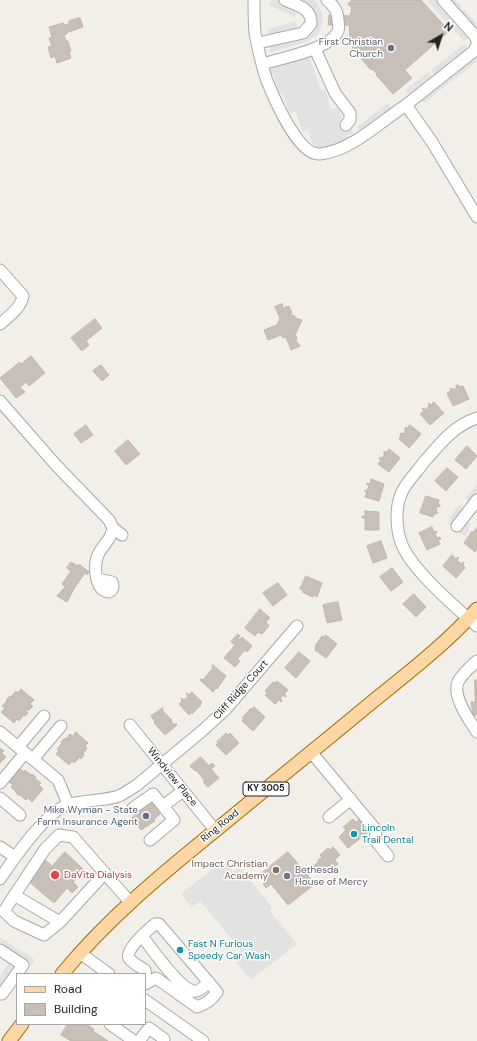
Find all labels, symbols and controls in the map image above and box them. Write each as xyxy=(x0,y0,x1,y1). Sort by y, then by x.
north arrow xyxy=(421,16,461,56)
text: N xyxy=(441,19,456,35)
place label: First Christian Church xyxy=(319,36,383,60)
marker: First Christian Church xyxy=(386,43,396,53)
street label: Cliff Ridge Court xyxy=(211,658,271,722)
street label: Windview Place xyxy=(145,745,199,809)
road number: KY 3005 xyxy=(243,782,289,796)
place label: Mike Wyman - State Farm Insurance Agent xyxy=(37,804,138,828)
street label: Ring Road xyxy=(199,807,241,845)
marker: Mike Wyman - State Farm Insurance Agent xyxy=(141,811,151,821)
place label: Lincoln Trail Dental xyxy=(362,822,413,846)
marker: Lincoln Trail Dental xyxy=(349,829,359,839)
place label: Impact Christian Academy xyxy=(192,858,268,882)
place label: Bethesda House of Mercy xyxy=(295,864,368,888)
marker: Impact Christian Academy xyxy=(271,865,281,875)
marker: DaVita Dialysis xyxy=(49,869,61,881)
place label: DaVita Dialysis xyxy=(64,869,132,881)
marker: Bethesda House of Mercy xyxy=(282,871,292,881)
place label: Fast N Furious Speedy Car Wash xyxy=(188,938,270,962)
marker: Fast N Furious Speedy Car Wash xyxy=(175,945,185,955)
legend xyxy=(16,973,146,1025)
text: Road xyxy=(54,981,82,997)
text: Building xyxy=(54,1001,98,1017)

